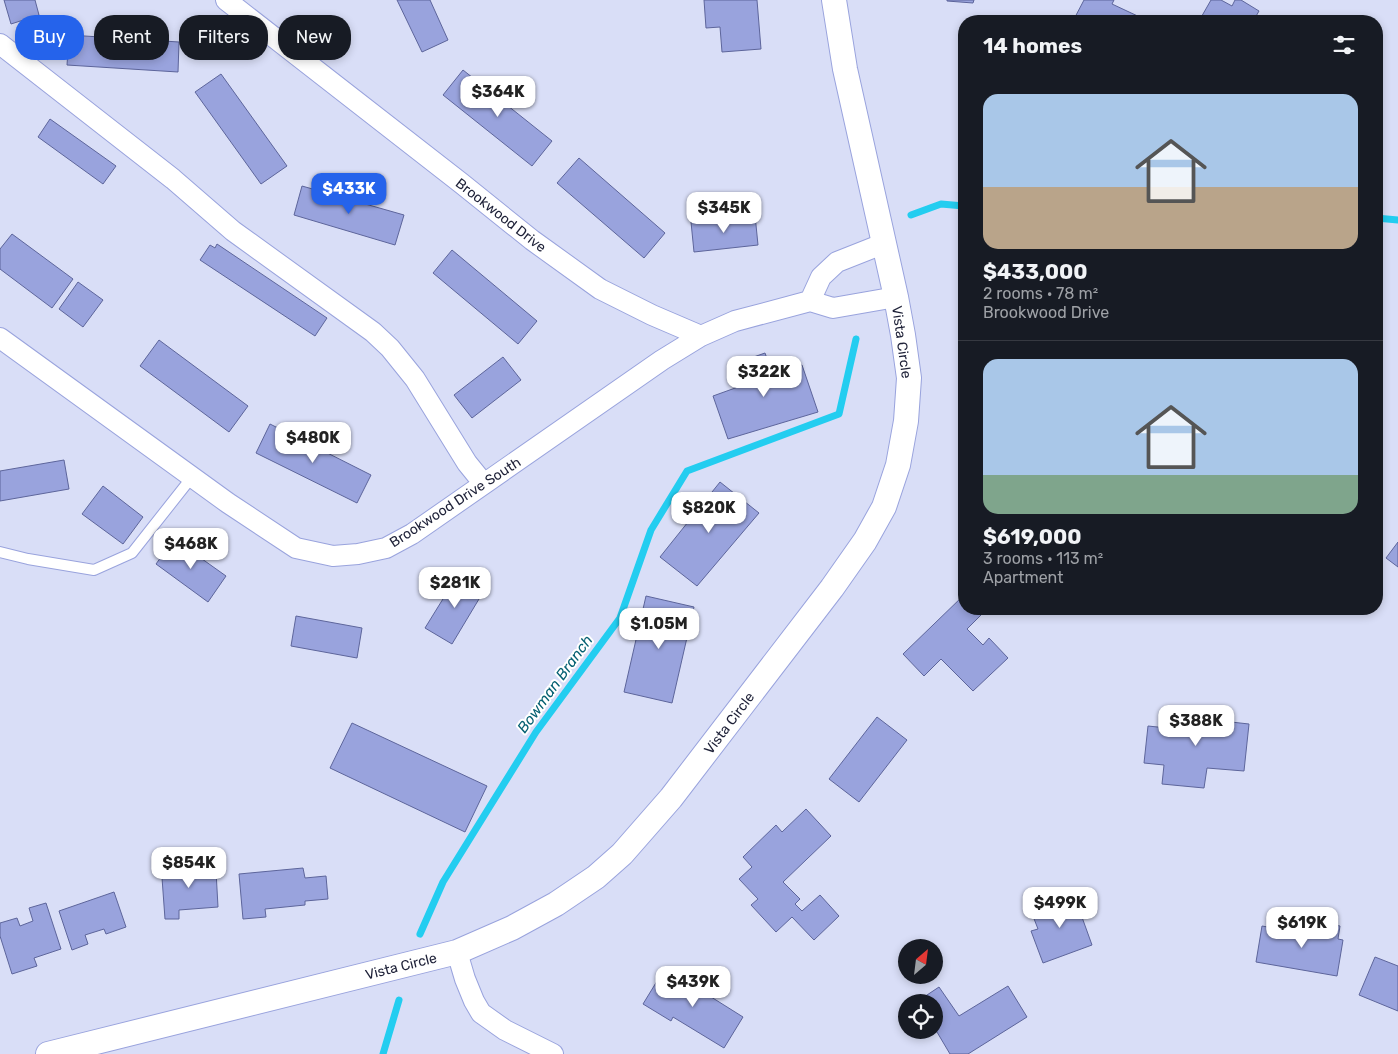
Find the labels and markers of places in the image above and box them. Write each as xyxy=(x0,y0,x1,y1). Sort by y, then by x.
pin: $364K xyxy=(463,76,533,118)
pin: $433K xyxy=(314,172,384,215)
pin: $345K xyxy=(689,192,759,234)
pin: $322K xyxy=(729,356,799,398)
pin: $480K xyxy=(278,422,348,464)
pin: $820K xyxy=(674,492,744,534)
pin: $468K xyxy=(156,528,226,570)
pin: $281K xyxy=(420,566,490,609)
pin: $1.05M xyxy=(618,608,700,650)
pin: $388K xyxy=(1161,704,1231,747)
pin: $854K xyxy=(154,846,224,889)
pin: $499K xyxy=(1025,886,1095,929)
pin: $619K xyxy=(1267,906,1337,949)
pin: $439K xyxy=(658,966,728,1008)

